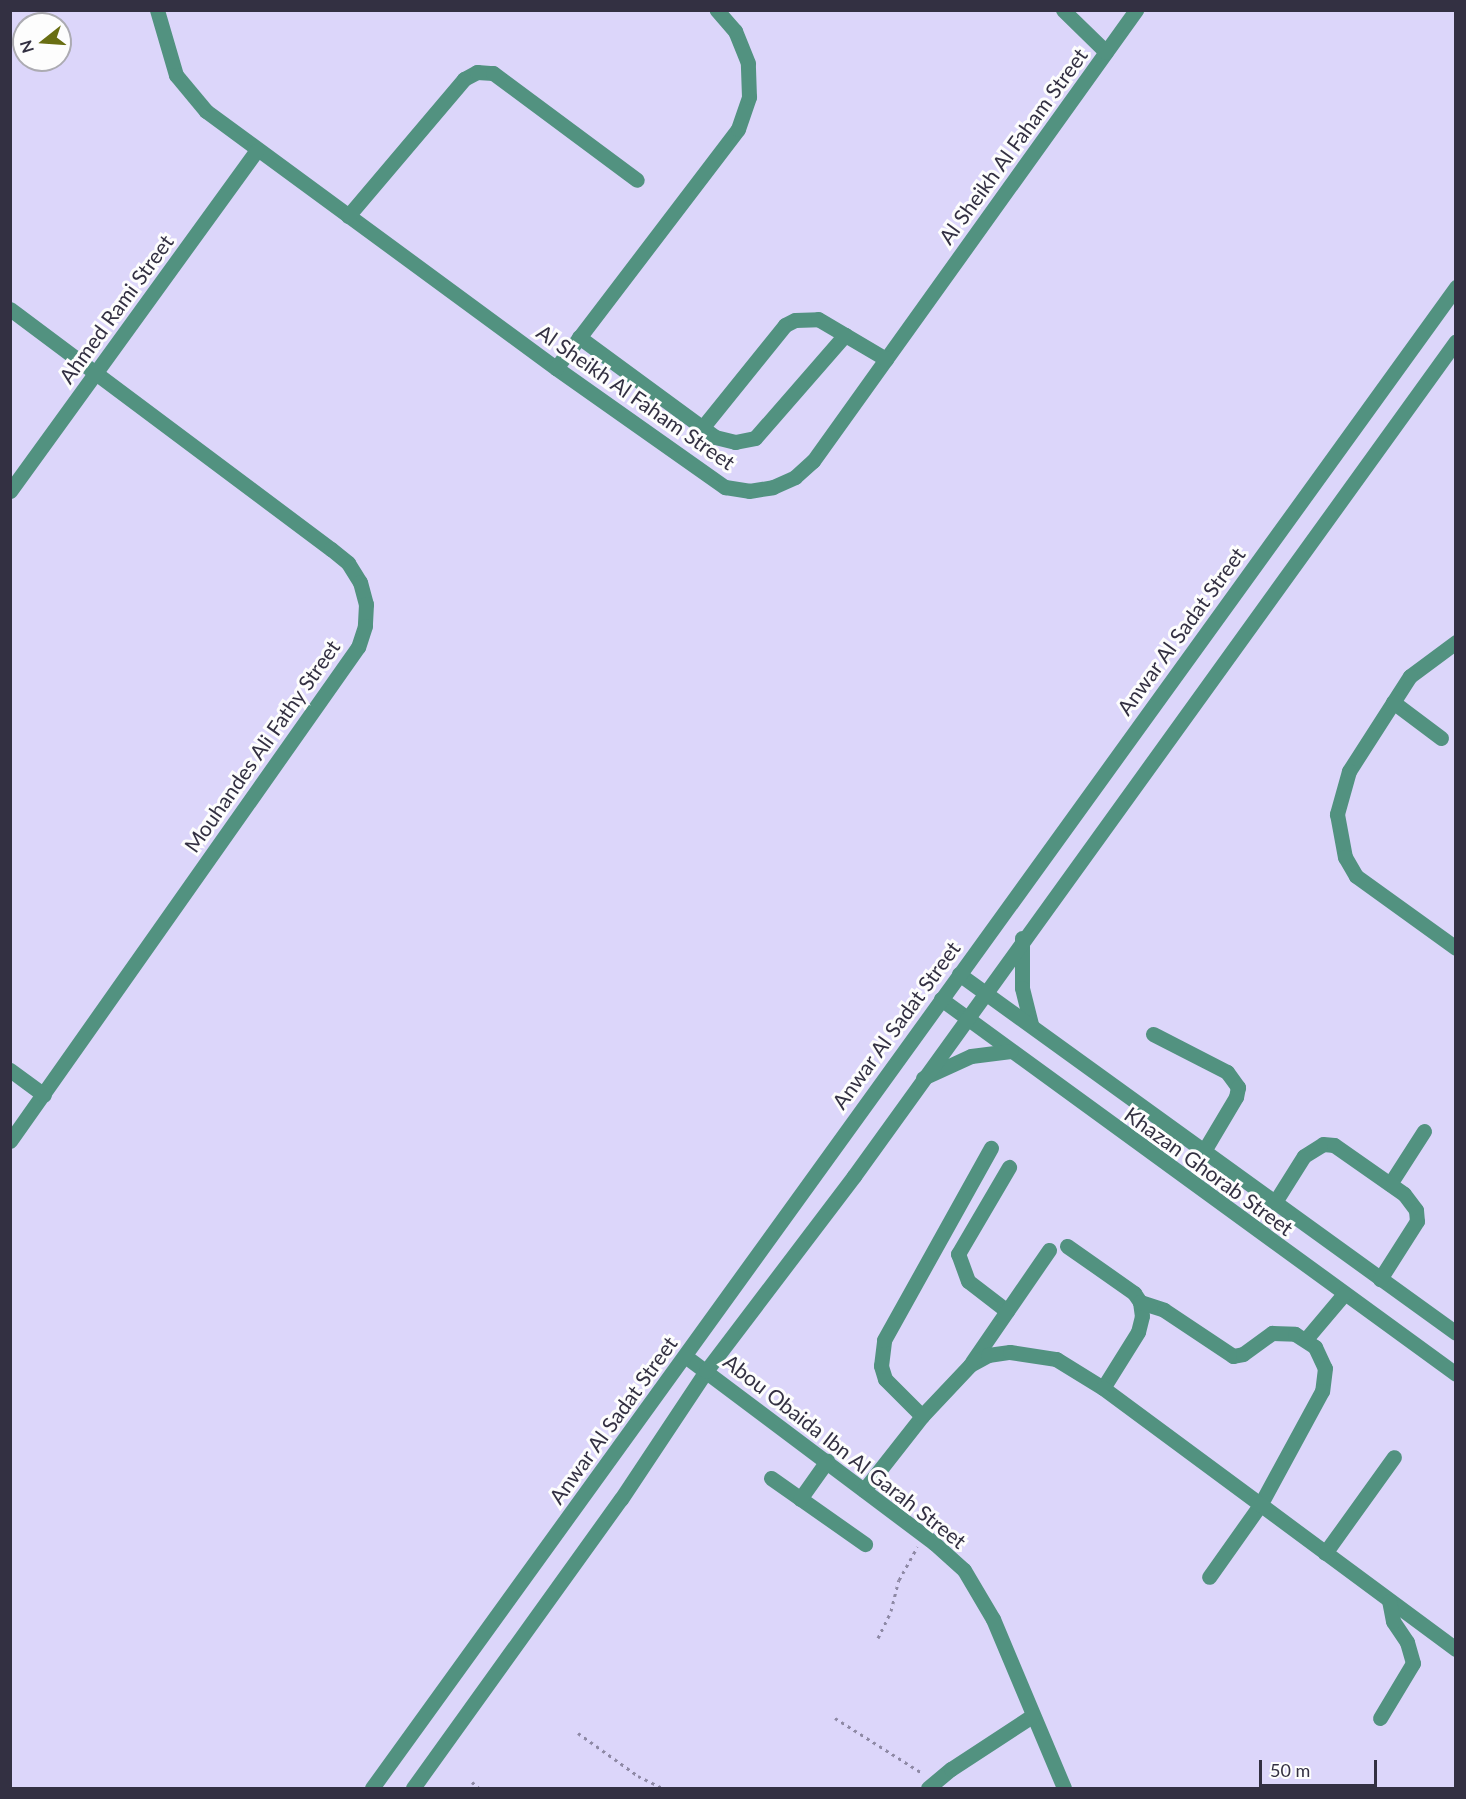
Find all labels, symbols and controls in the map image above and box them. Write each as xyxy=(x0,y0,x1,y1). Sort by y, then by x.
north arrow xyxy=(12,12,72,72)
text: N xyxy=(15,38,37,56)
street label: Al Sheikh Al Faham Street xyxy=(933,43,1093,249)
street label: Ahmed Rami Street xyxy=(54,230,178,388)
street label: Al Sheikh Al Faham Street xyxy=(532,319,740,475)
street label: Anwar Al Sadat Street xyxy=(1111,542,1251,720)
street label: Mouhandes Ali Fathy Street xyxy=(179,634,345,858)
street label: Anwar Al Sadat Street xyxy=(826,936,966,1114)
street label: Khazan Ghorab Street xyxy=(1120,1101,1298,1241)
street label: Anwar Al Sadat Street xyxy=(543,1331,683,1509)
street label: Abou Obaida Ibn Al Garah Street xyxy=(718,1348,972,1554)
scale bar xyxy=(1262,1748,1380,1786)
text: 50 m xyxy=(1270,1759,1310,1781)

